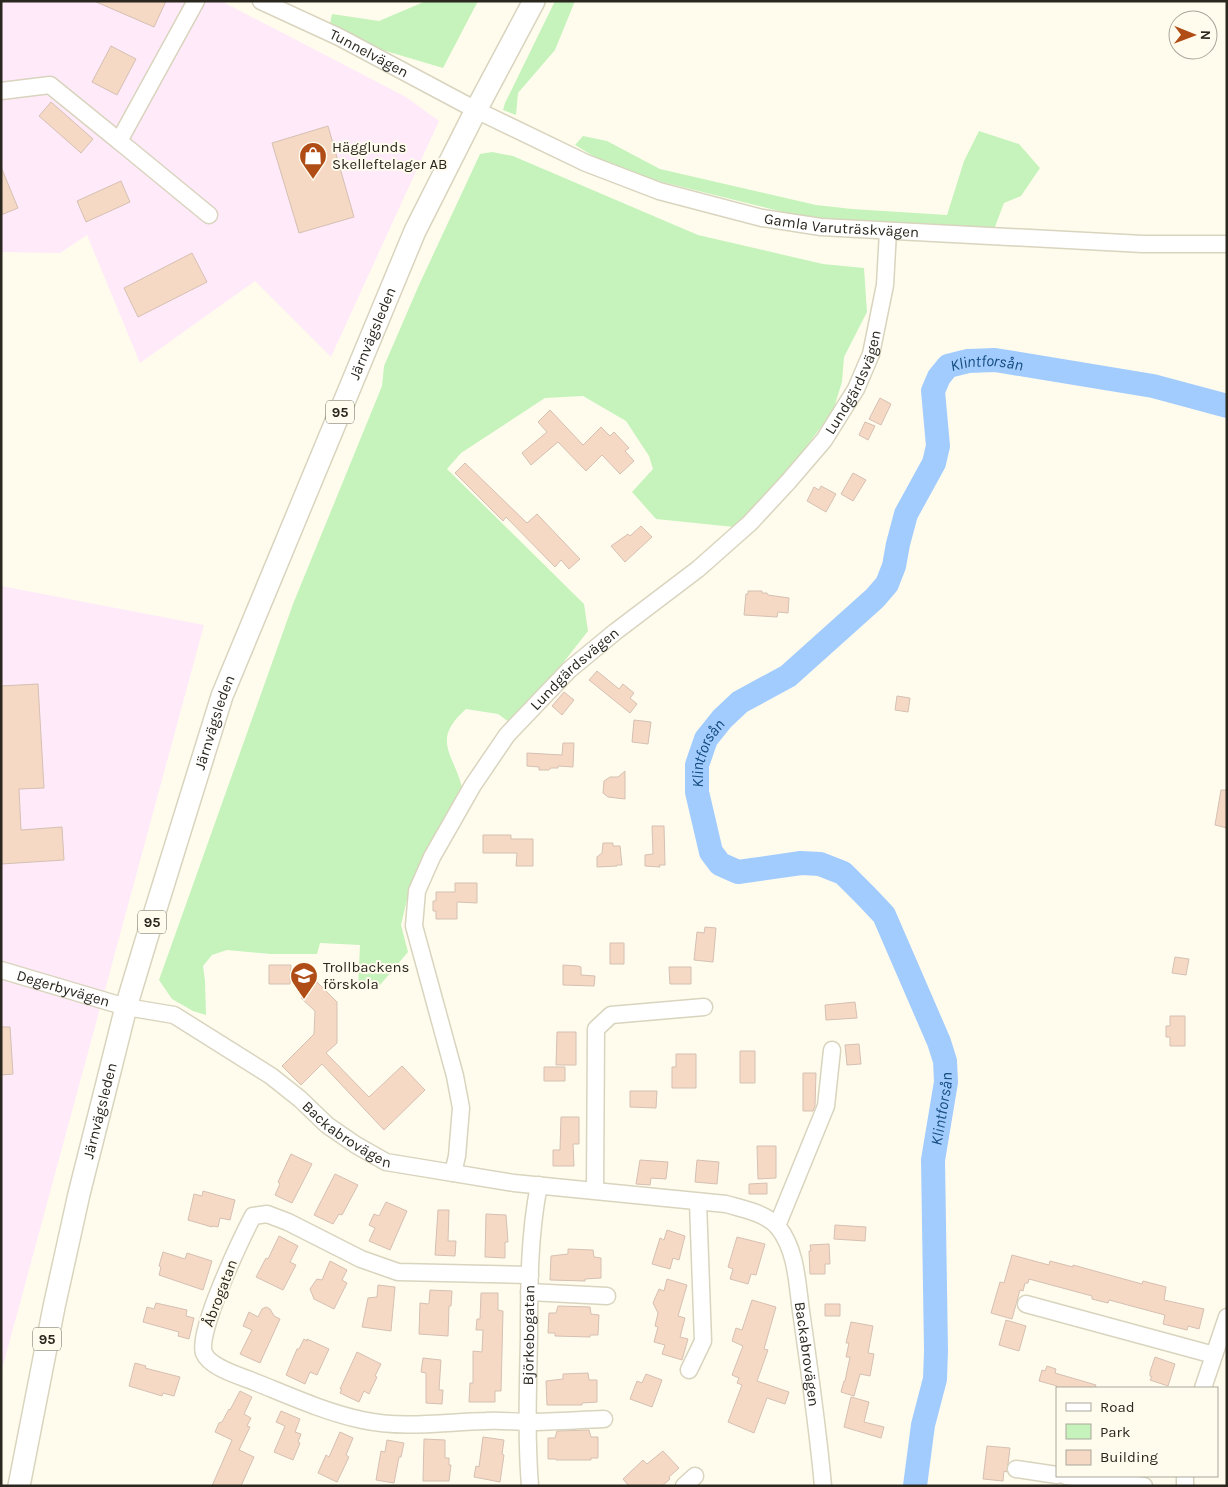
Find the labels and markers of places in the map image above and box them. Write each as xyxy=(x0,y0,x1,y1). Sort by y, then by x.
place label: Hägglunds Skelleftelager AB xyxy=(332,138,447,173)
shop icon: Hägglunds Skelleftelager AB xyxy=(298,141,328,180)
place label: Trollbackens förskola xyxy=(323,958,409,993)
school or university icon: Trollbackens förskola xyxy=(289,961,319,1000)

